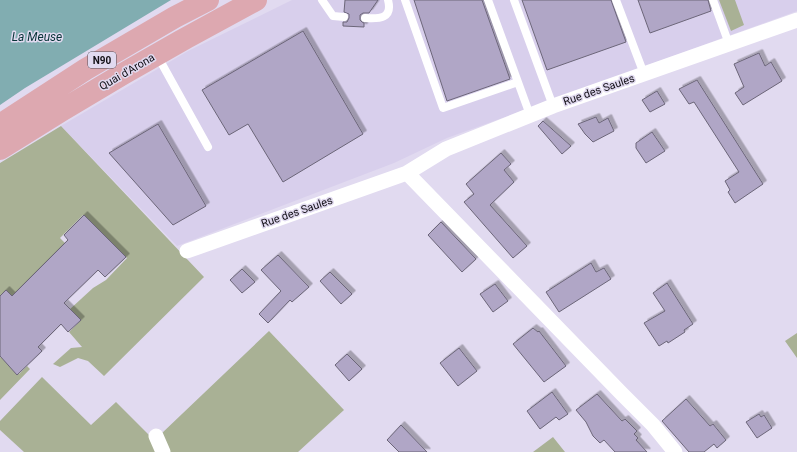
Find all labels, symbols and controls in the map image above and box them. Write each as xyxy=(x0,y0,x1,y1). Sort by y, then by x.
water label: La Meuse xyxy=(12,30,62,44)
street label: Quai d'Arona xyxy=(97,51,157,93)
road number: N90 xyxy=(88,52,116,68)
street label: Rue des Saules xyxy=(562,72,637,108)
street label: Rue des Saules xyxy=(260,194,335,230)

